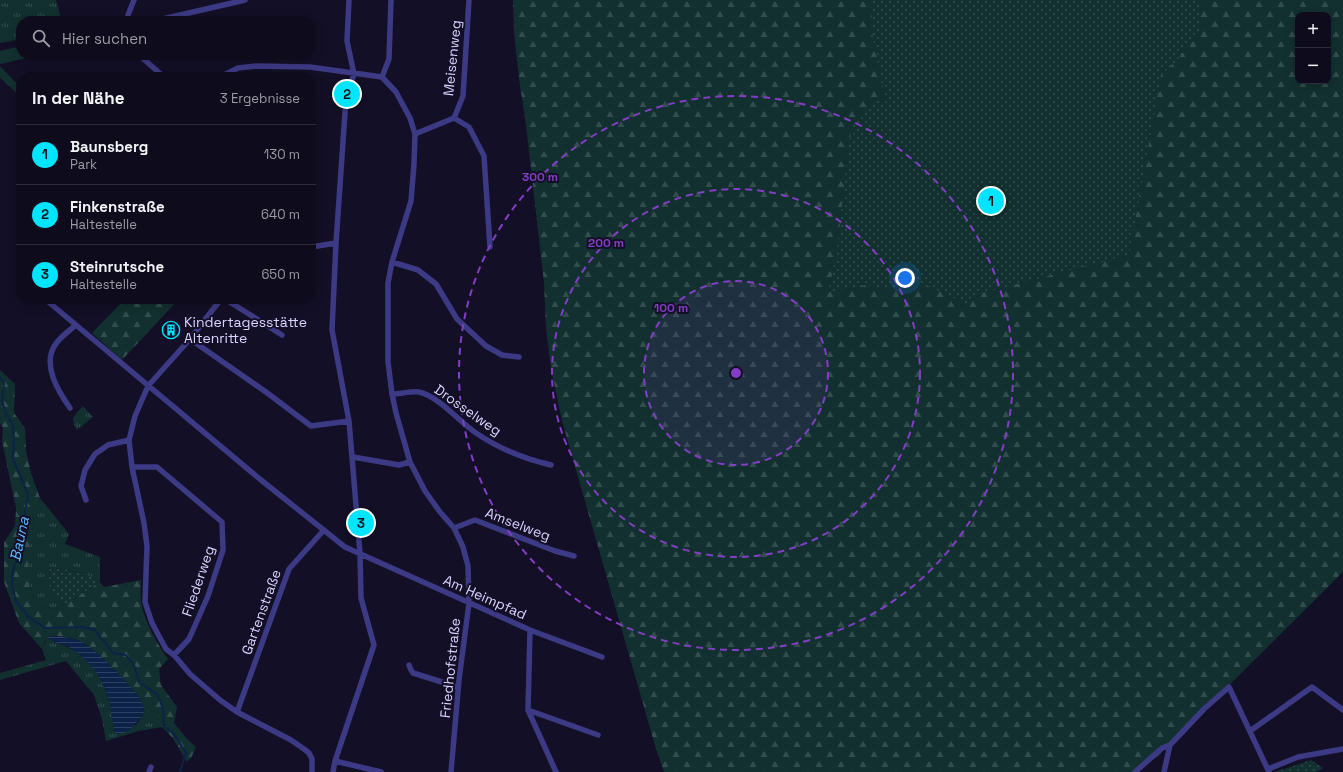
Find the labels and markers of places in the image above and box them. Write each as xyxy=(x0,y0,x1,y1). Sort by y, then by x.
pin: 2 xyxy=(334,79,360,109)
pin: 1 xyxy=(978,186,1004,216)
place label: Kindertagesstätte Altenritte xyxy=(184,313,307,347)
building icon: Kindertagesstätte Altenritte xyxy=(161,320,181,340)
centre of rings xyxy=(729,366,743,380)
pin: 3 xyxy=(348,508,374,538)

